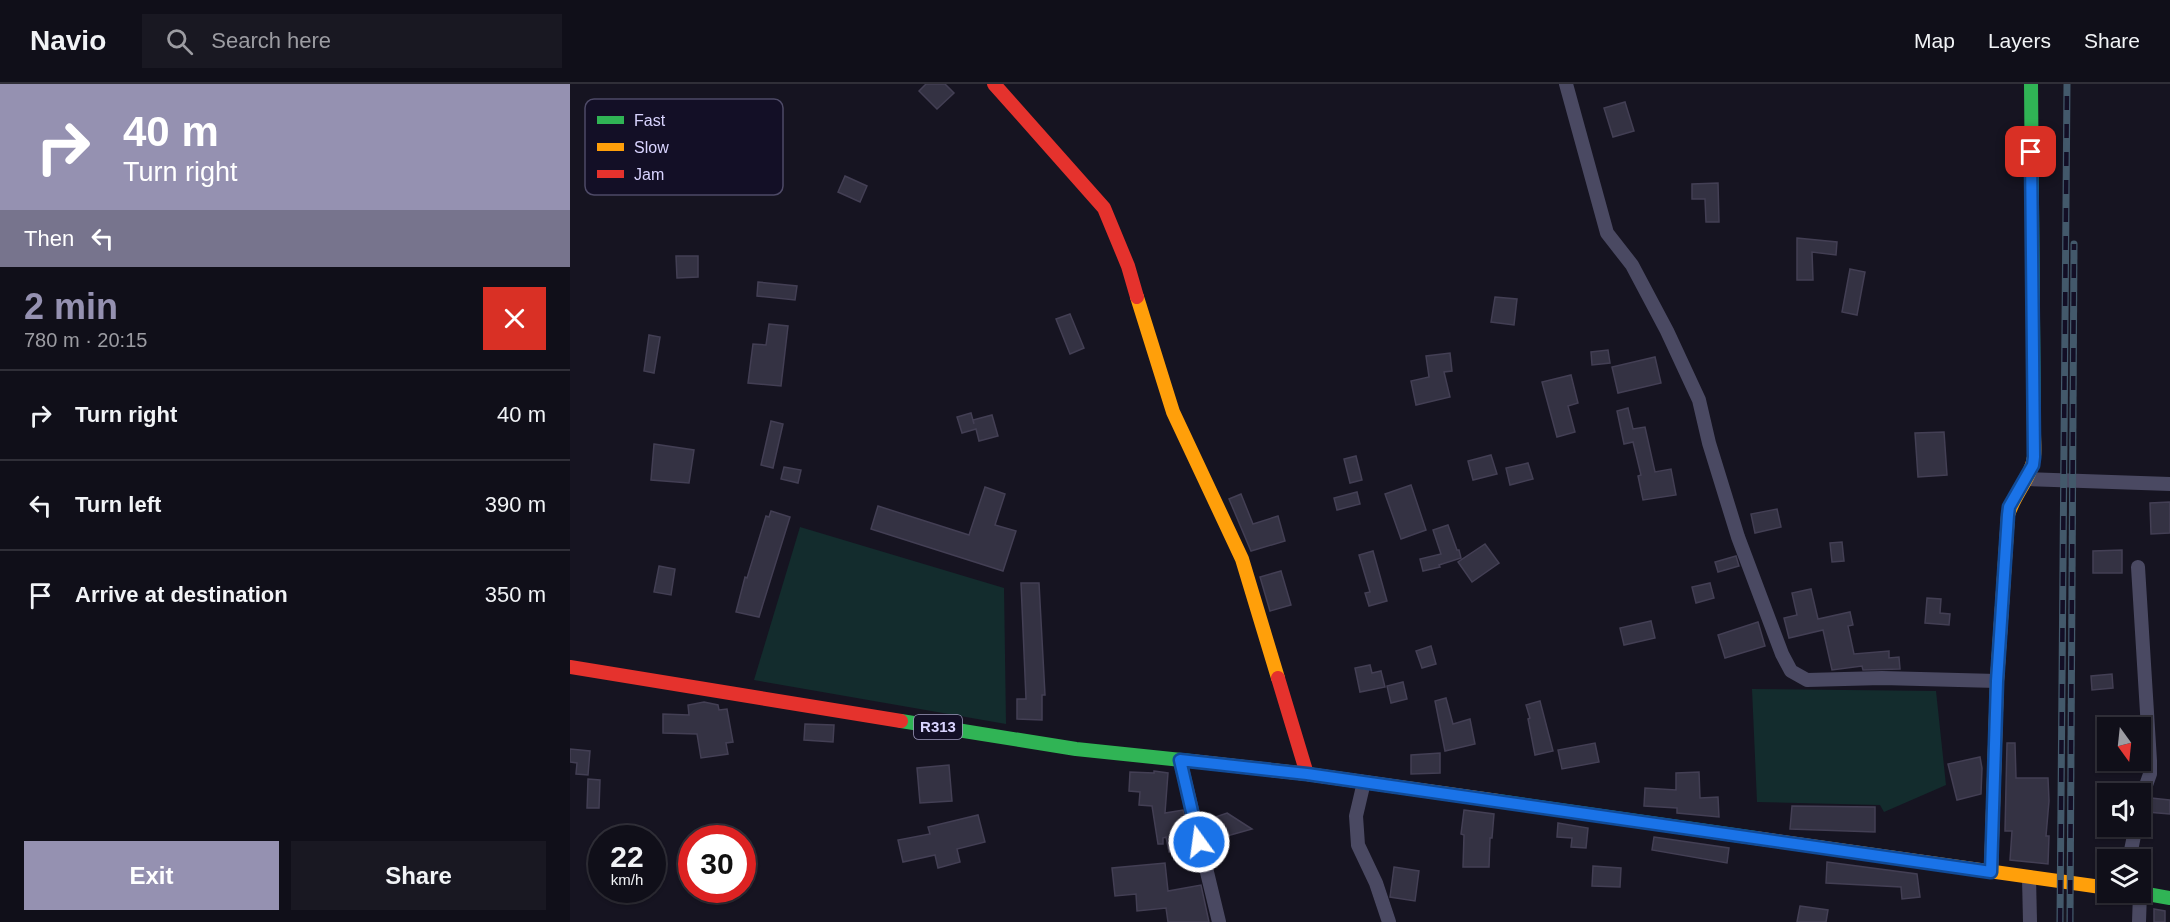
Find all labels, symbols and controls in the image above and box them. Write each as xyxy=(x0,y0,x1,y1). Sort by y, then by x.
search box xyxy=(142,14,562,68)
text: Navio xyxy=(30,25,106,56)
icon: search xyxy=(163,25,196,58)
text: Search here xyxy=(211,28,331,53)
text: Map xyxy=(1914,29,1955,52)
text: Layers xyxy=(1988,29,2051,52)
text: Share xyxy=(2084,29,2140,52)
legend xyxy=(585,99,783,195)
icon: right xyxy=(24,108,102,186)
text: 40 m xyxy=(123,108,219,155)
text: Fast xyxy=(634,112,666,129)
pin xyxy=(2005,126,2056,177)
icon: arrive xyxy=(2014,135,2047,168)
text: Slow xyxy=(634,139,669,156)
text: Turn right xyxy=(123,157,238,187)
text: Jam xyxy=(634,166,664,183)
icon: left xyxy=(86,222,119,255)
text: Then xyxy=(24,226,74,251)
text: 2 min xyxy=(24,286,118,327)
button: close xyxy=(483,287,546,350)
text: 780 m · 20:15 xyxy=(24,329,147,351)
icon: right xyxy=(24,399,57,432)
text: Turn right xyxy=(75,402,177,427)
text: 40 m xyxy=(497,402,546,427)
icon: left xyxy=(24,489,57,522)
text: Turn left xyxy=(75,492,161,517)
text: 390 m xyxy=(485,492,546,517)
icon: arrive xyxy=(24,579,57,612)
text: Arrive at destination xyxy=(75,582,288,607)
text: 350 m xyxy=(485,582,546,607)
road number: R313 xyxy=(914,715,962,739)
north arrow xyxy=(2097,717,2151,771)
map controls xyxy=(2097,717,2151,903)
button: sound xyxy=(2097,783,2151,837)
position arrow xyxy=(1167,810,1231,874)
speed limit sign: 30 xyxy=(678,825,756,903)
text: 22 xyxy=(610,840,644,873)
button: Exit xyxy=(24,841,279,910)
button: Share xyxy=(291,841,546,910)
button: layers xyxy=(2097,849,2151,903)
text: km/h xyxy=(611,871,643,888)

